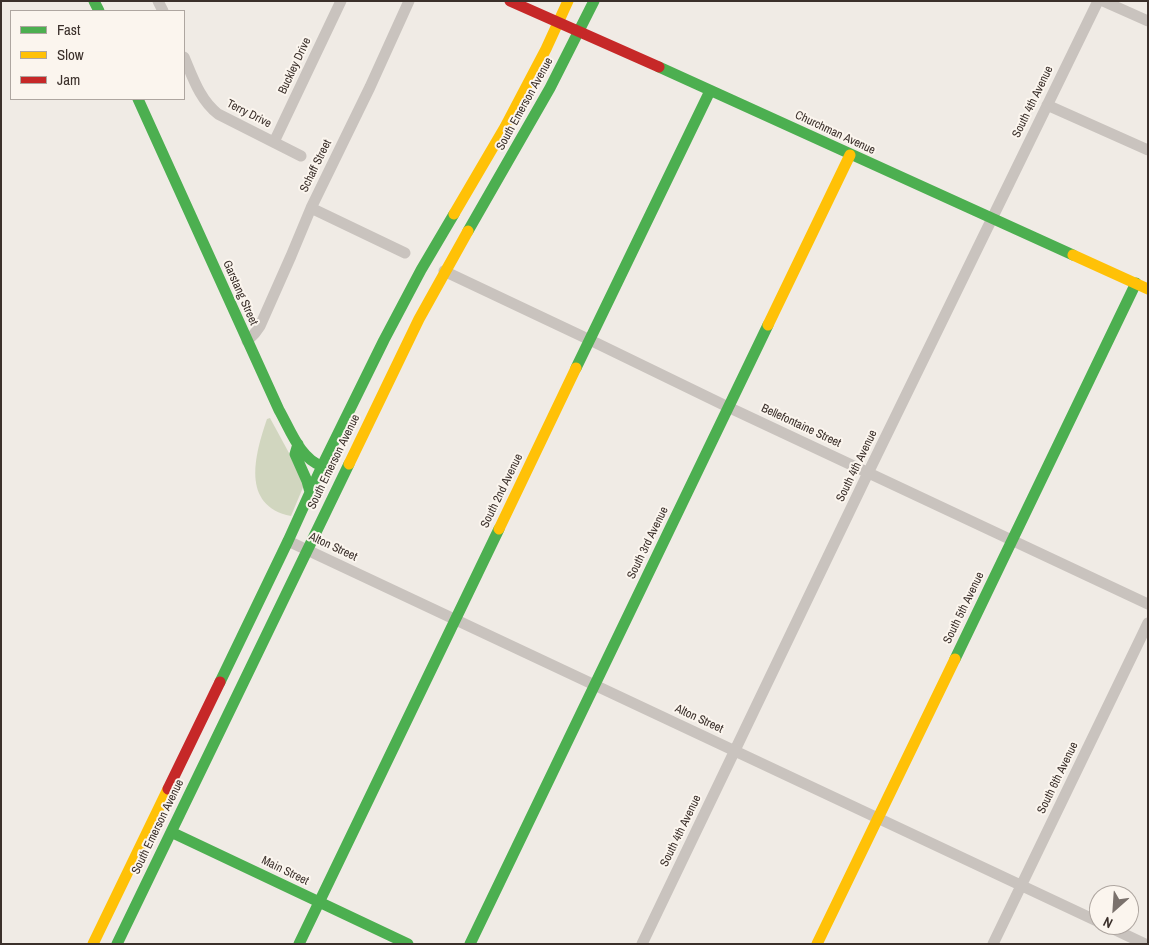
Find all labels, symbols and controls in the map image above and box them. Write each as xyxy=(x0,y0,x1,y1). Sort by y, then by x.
legend xyxy=(10,10,185,100)
text: Fast xyxy=(57,19,80,40)
street label: Buckley Drive xyxy=(276,35,314,97)
text: Slow xyxy=(57,44,84,65)
street label: South Emerson Avenue xyxy=(494,55,556,153)
street label: South 4th Avenue xyxy=(1009,64,1057,140)
text: Jam xyxy=(57,69,80,90)
street label: Terry Drive xyxy=(224,97,274,131)
street label: Churchman Avenue xyxy=(793,108,877,158)
street label: Schaff Street xyxy=(297,137,335,195)
street label: Garstang Street xyxy=(219,258,261,328)
street label: Bellefontaine Street xyxy=(759,401,843,451)
street label: South Emerson Avenue xyxy=(305,412,363,512)
street label: South 4th Avenue xyxy=(833,428,881,504)
street label: South 2nd Avenue xyxy=(478,452,526,530)
street label: South 3rd Avenue xyxy=(624,505,672,581)
street label: Alton Street xyxy=(307,530,359,564)
street label: South 5th Avenue xyxy=(940,570,988,646)
street label: Alton Street xyxy=(673,702,725,736)
street label: South 6th Avenue xyxy=(1034,740,1082,816)
street label: South Emerson Avenue xyxy=(129,777,187,877)
street label: South 4th Avenue xyxy=(657,793,705,869)
street label: Main Street xyxy=(259,853,311,889)
north arrow xyxy=(1089,885,1139,935)
text: N xyxy=(1100,913,1116,932)

